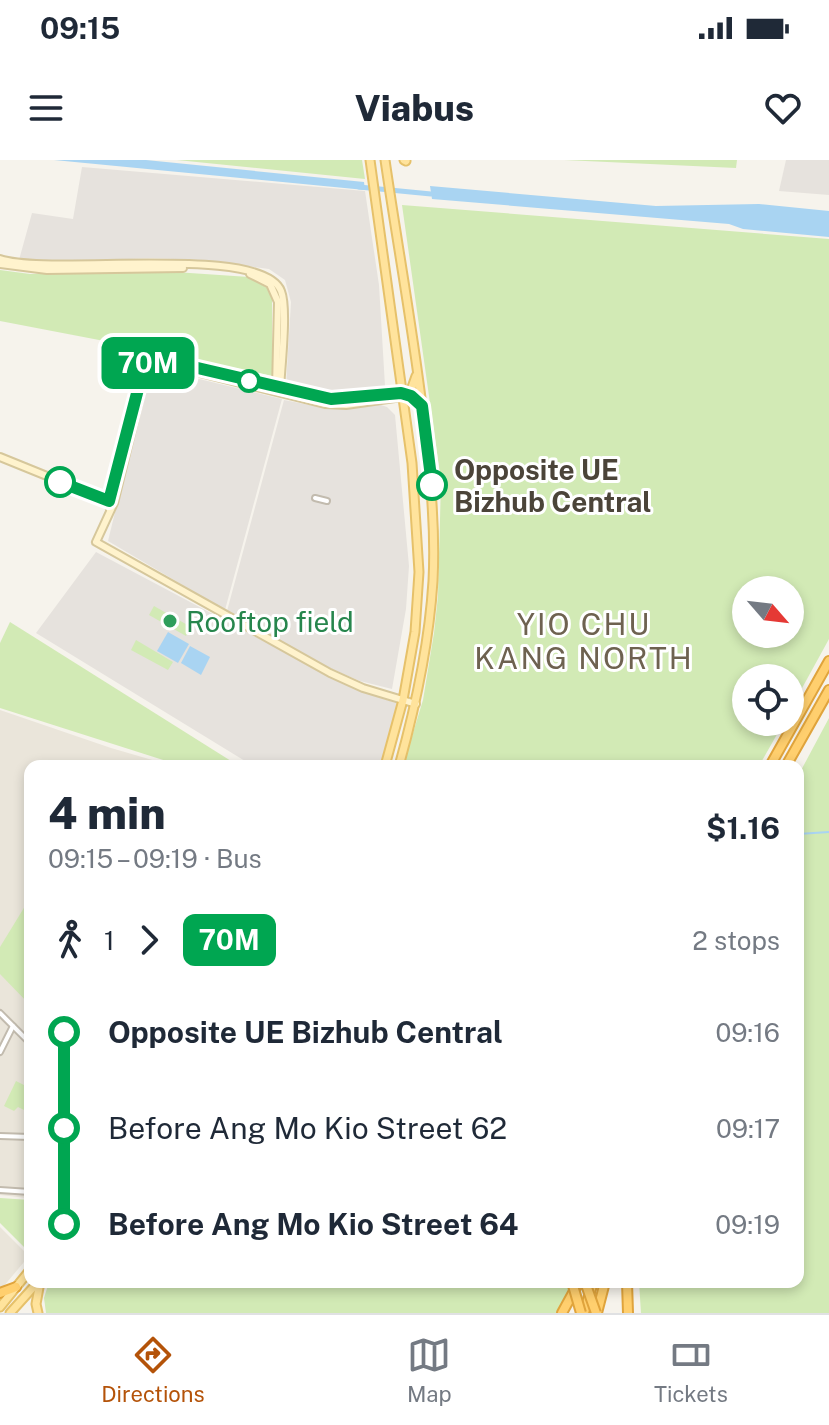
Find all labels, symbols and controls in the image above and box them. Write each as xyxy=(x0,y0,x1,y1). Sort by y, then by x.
text: 09:15 xyxy=(40,10,120,46)
icon: menu xyxy=(24,86,68,130)
icon: heart xyxy=(761,86,805,130)
text: Viabus xyxy=(355,87,474,129)
line badge: 70M xyxy=(102,337,194,389)
text: 70M xyxy=(117,346,179,379)
unlabelled marker xyxy=(238,370,260,392)
place label: Opposite UE Bizhub Central xyxy=(454,453,652,518)
unlabelled marker xyxy=(45,467,75,497)
marker: Opposite UE Bizhub Central xyxy=(417,470,447,500)
north arrow xyxy=(732,576,804,648)
map controls xyxy=(732,576,804,736)
place label: Rooftop field xyxy=(186,605,354,638)
district label: YIO CHU KANG NORTH xyxy=(474,606,694,676)
marker: Rooftop field xyxy=(161,612,179,630)
button: locate xyxy=(732,664,804,736)
text: 4 min xyxy=(48,787,166,839)
text: $1.16 xyxy=(706,810,780,846)
text: 09:15 – 09:19 · Bus xyxy=(48,843,262,874)
icon: walk xyxy=(48,918,92,962)
icon: forward xyxy=(127,918,171,962)
text: 70M xyxy=(199,923,260,956)
text: 1 xyxy=(104,925,115,956)
text: 2 stops xyxy=(692,925,780,956)
text: Opposite UE Bizhub Central xyxy=(108,1014,503,1050)
text: 09:16 xyxy=(715,1017,780,1048)
text: Before Ang Mo Kio Street 62 xyxy=(108,1110,507,1146)
text: 09:17 xyxy=(716,1113,780,1144)
text: Before Ang Mo Kio Street 64 xyxy=(108,1206,519,1242)
text: 09:19 xyxy=(715,1209,780,1240)
tab: Directions xyxy=(101,1333,205,1407)
tab: Map xyxy=(407,1333,452,1407)
tab: Tickets xyxy=(654,1333,728,1407)

